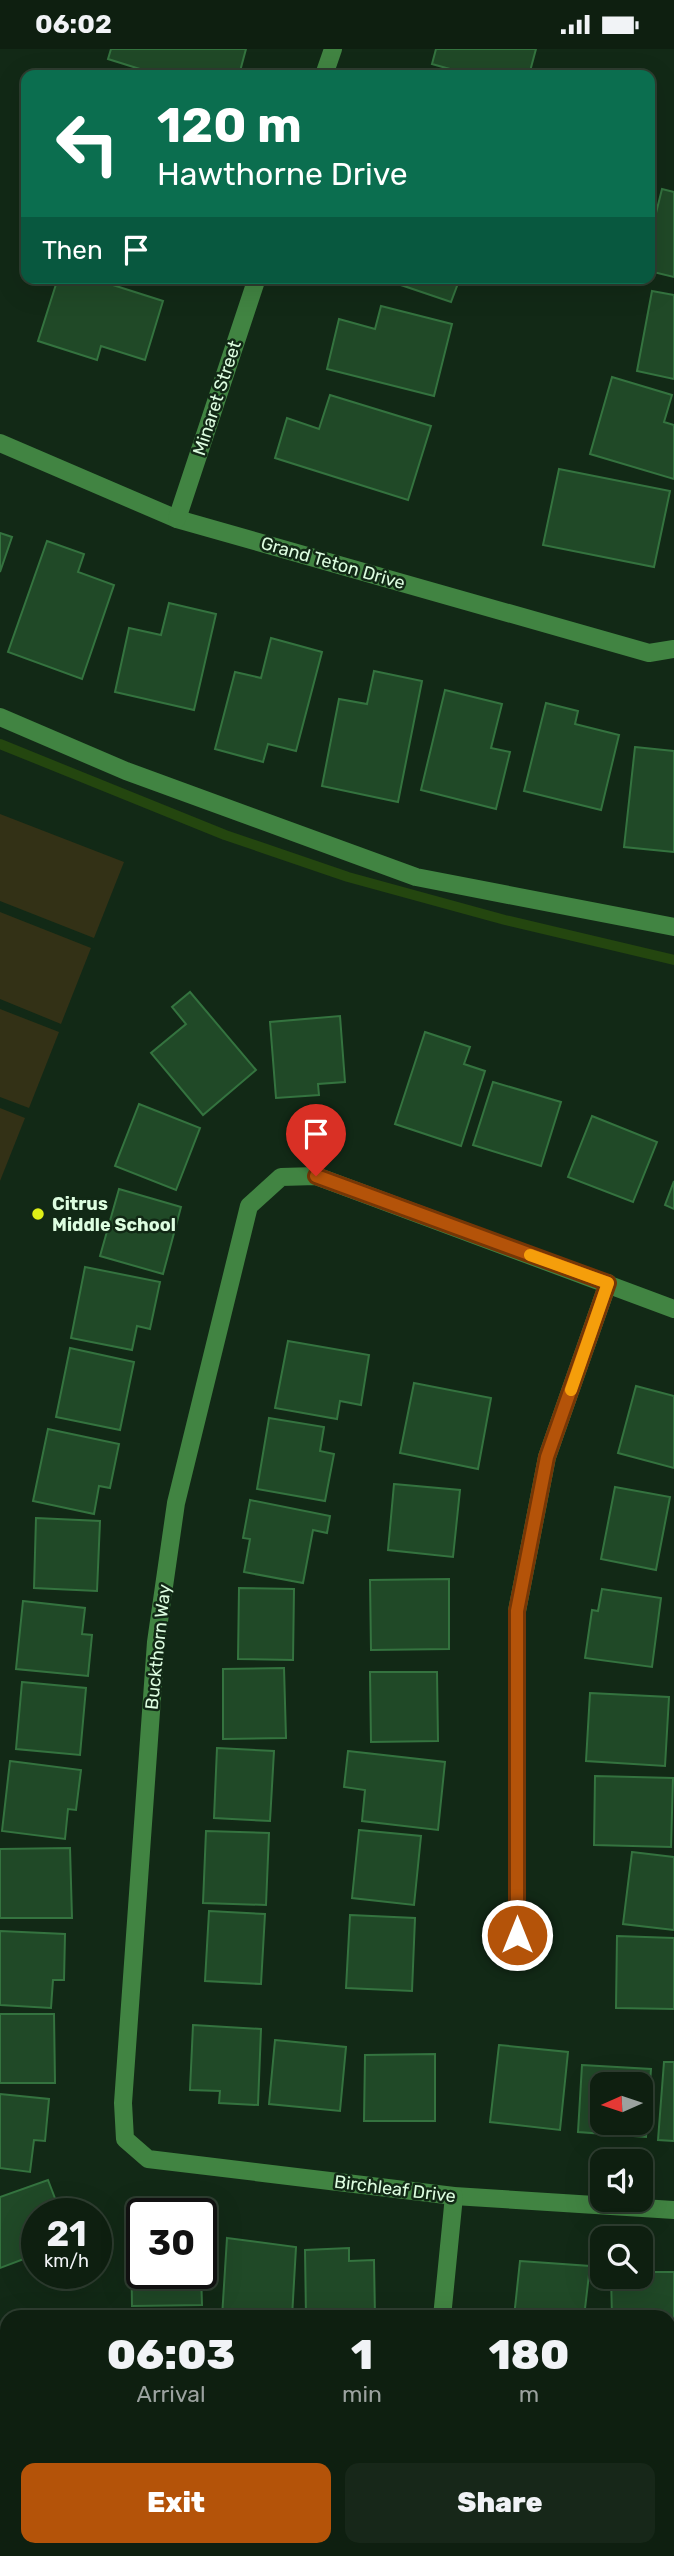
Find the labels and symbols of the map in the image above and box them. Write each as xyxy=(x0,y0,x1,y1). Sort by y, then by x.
street label: Minaret Street xyxy=(188,338,246,458)
street label: Grand Teton Drive xyxy=(258,532,408,594)
pin xyxy=(286,1104,346,1176)
place label: Citrus Middle School xyxy=(52,1193,176,1236)
marker: Citrus Middle School xyxy=(30,1206,46,1222)
street label: Buckthorn Way xyxy=(140,1583,176,1711)
position arrow xyxy=(480,1898,554,1972)
north arrow xyxy=(590,2072,653,2135)
street label: Birchleaf Drive xyxy=(333,2171,457,2207)
speed limit sign: 30 xyxy=(126,2198,217,2289)

